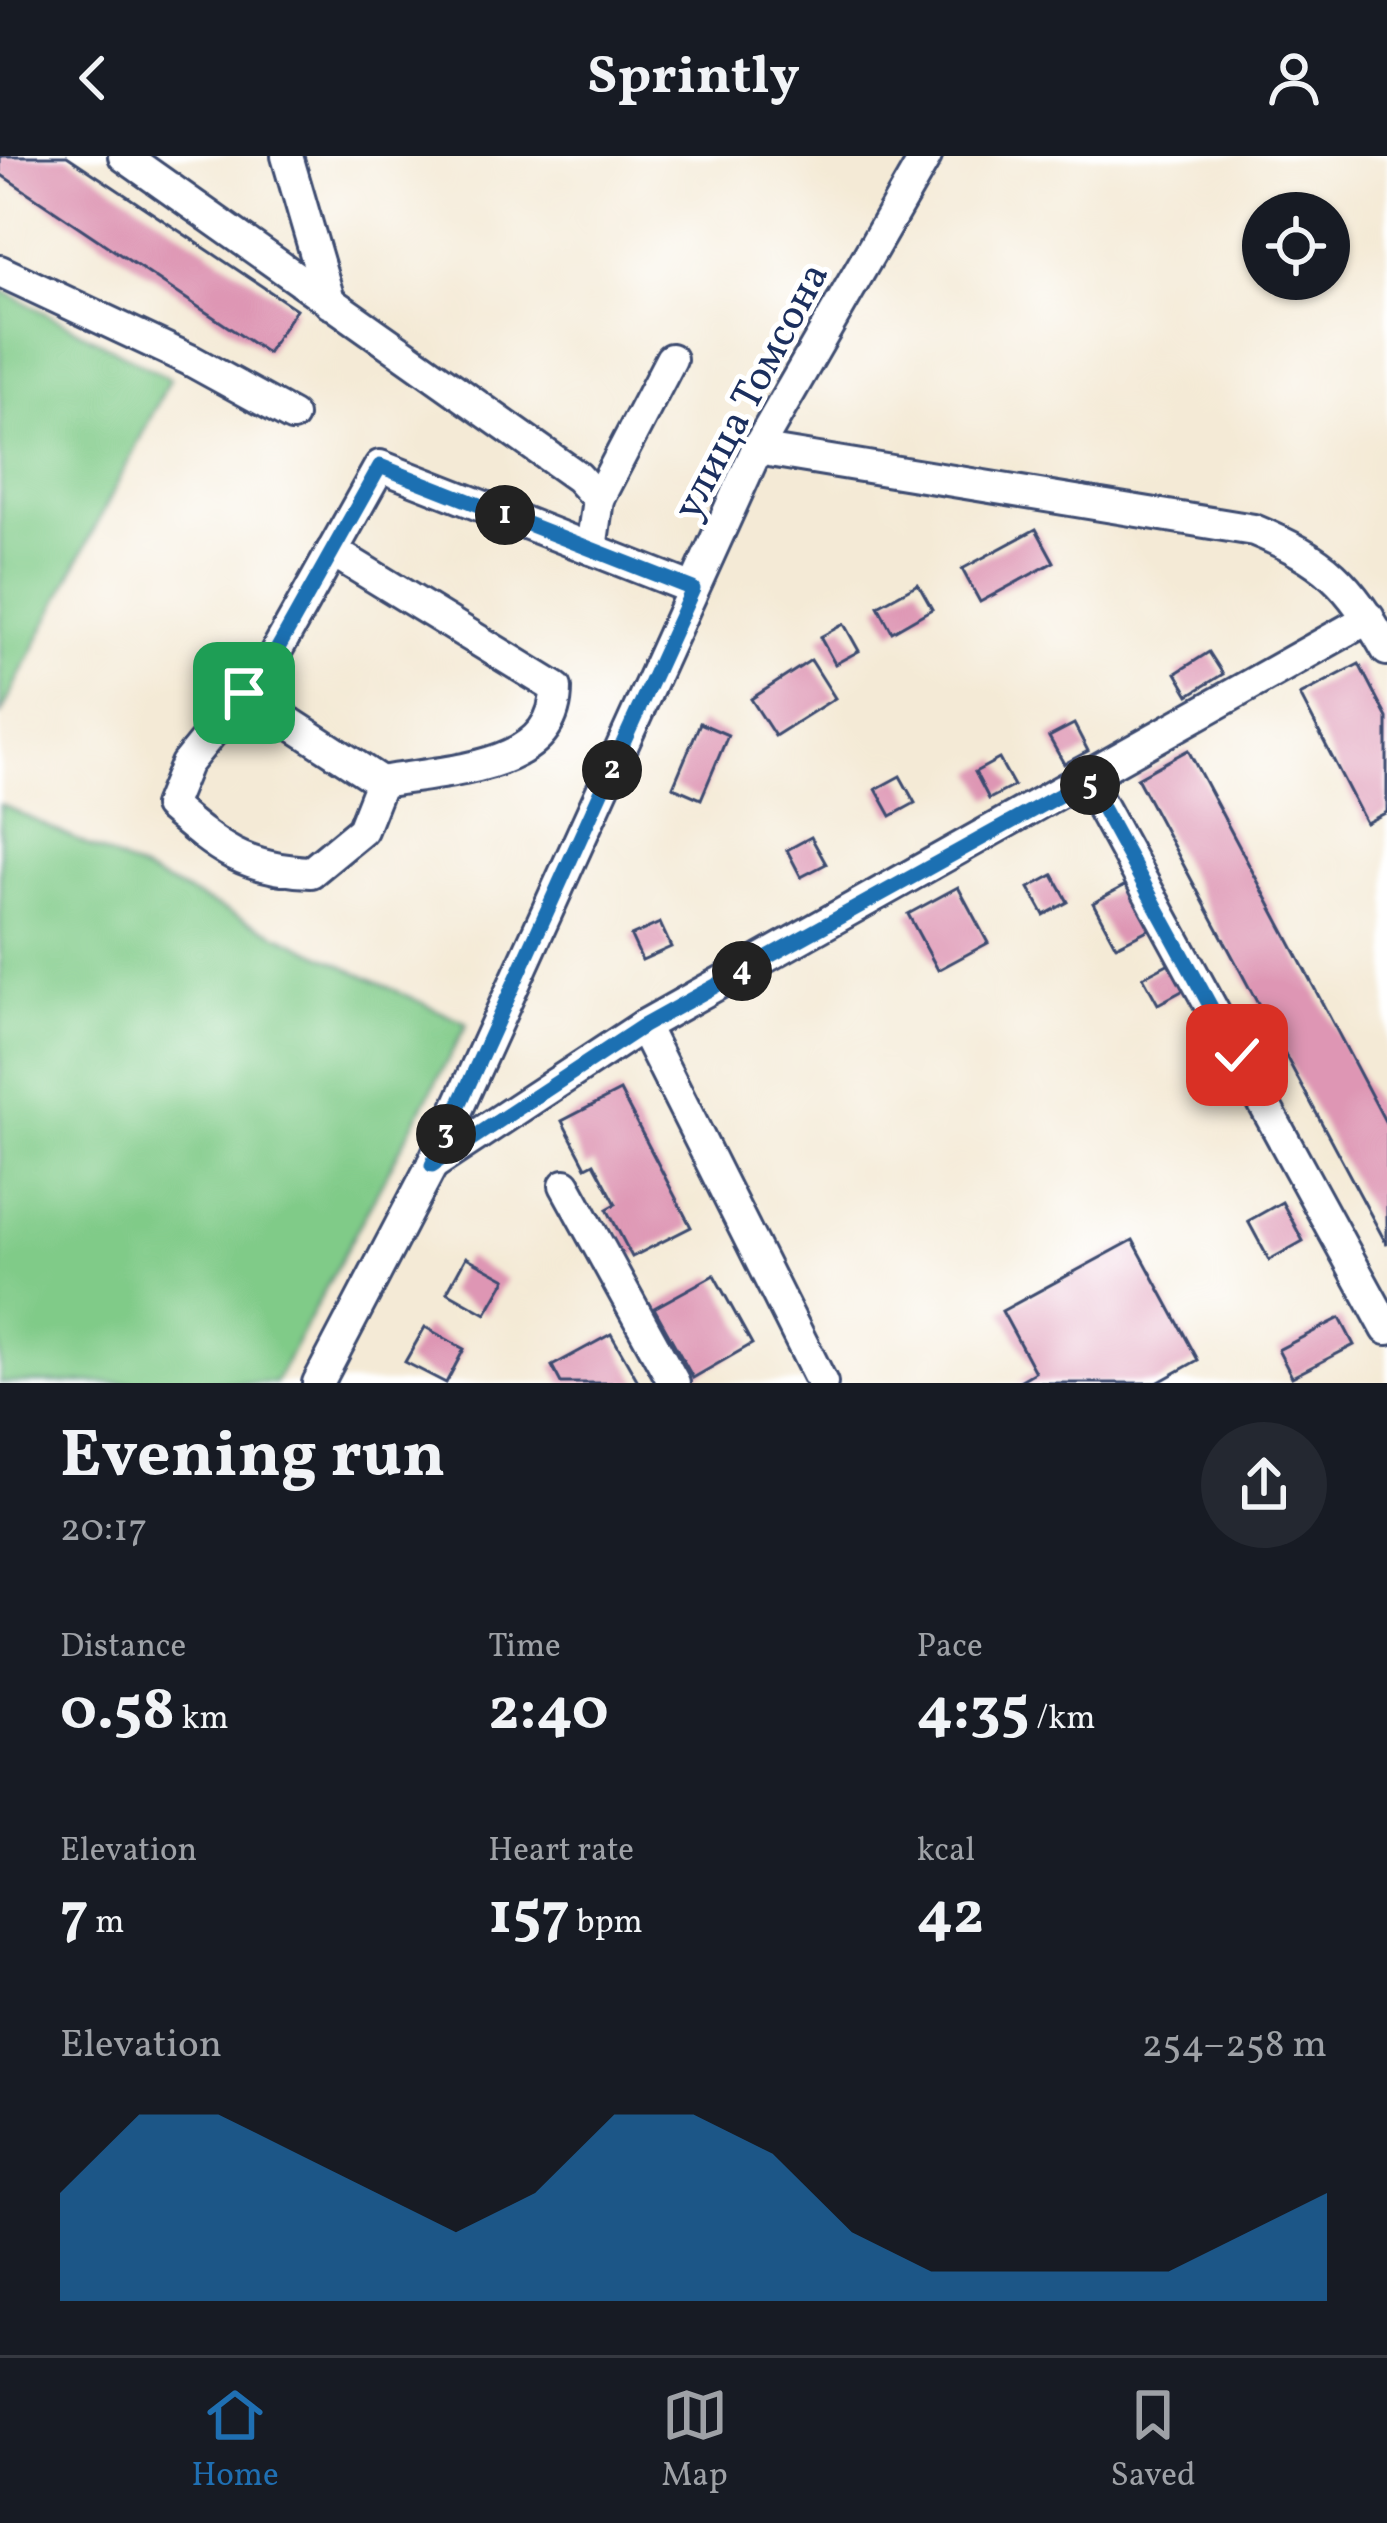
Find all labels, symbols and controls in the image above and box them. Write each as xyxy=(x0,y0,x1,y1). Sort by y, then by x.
text: Sprintly xyxy=(587,41,800,116)
icon: back xyxy=(60,45,126,111)
icon: person xyxy=(1261,45,1327,111)
map controls xyxy=(1242,192,1350,300)
button: locate xyxy=(1242,192,1350,300)
street label: улица Томсона xyxy=(660,253,846,531)
pin: 1 xyxy=(475,485,535,545)
text: 1 xyxy=(498,492,512,538)
pin xyxy=(193,642,295,744)
icon: arrive xyxy=(211,660,277,726)
pin: 2 xyxy=(582,740,642,800)
text: 2 xyxy=(603,747,621,793)
pin: 5 xyxy=(1060,755,1120,815)
text: 5 xyxy=(1082,762,1098,808)
pin: 4 xyxy=(712,941,772,1001)
text: 4 xyxy=(732,948,752,994)
pin xyxy=(1186,1004,1288,1106)
icon: check xyxy=(1204,1022,1270,1088)
pin: 3 xyxy=(416,1104,476,1164)
text: 3 xyxy=(438,1111,454,1157)
text: Evening run xyxy=(60,1412,446,1504)
button: share xyxy=(1201,1422,1327,1548)
text: 20:17 xyxy=(60,1503,147,1557)
text: Distance xyxy=(60,1625,186,1671)
text: Time xyxy=(488,1625,561,1671)
text: Pace xyxy=(917,1625,983,1671)
text: 0.58 xyxy=(60,1671,175,1754)
text: 2:40 xyxy=(488,1671,609,1754)
text: 4:35 xyxy=(917,1671,1030,1754)
text: km xyxy=(175,1697,229,1743)
text: /km xyxy=(1030,1697,1095,1743)
text: Elevation xyxy=(60,1829,197,1875)
text: Heart rate xyxy=(488,1829,634,1875)
text: kcal xyxy=(917,1829,975,1875)
text: 7 xyxy=(60,1875,89,1958)
text: 157 xyxy=(488,1875,570,1958)
text: 42 xyxy=(917,1875,984,1958)
text: m xyxy=(89,1901,125,1947)
text: bpm xyxy=(570,1901,643,1947)
text: Elevation xyxy=(60,2019,222,2073)
text: 254–258 m xyxy=(1142,2019,1327,2073)
tab: Home xyxy=(191,2382,279,2500)
tab: Map xyxy=(662,2382,728,2500)
tab: Saved xyxy=(1111,2382,1196,2500)

